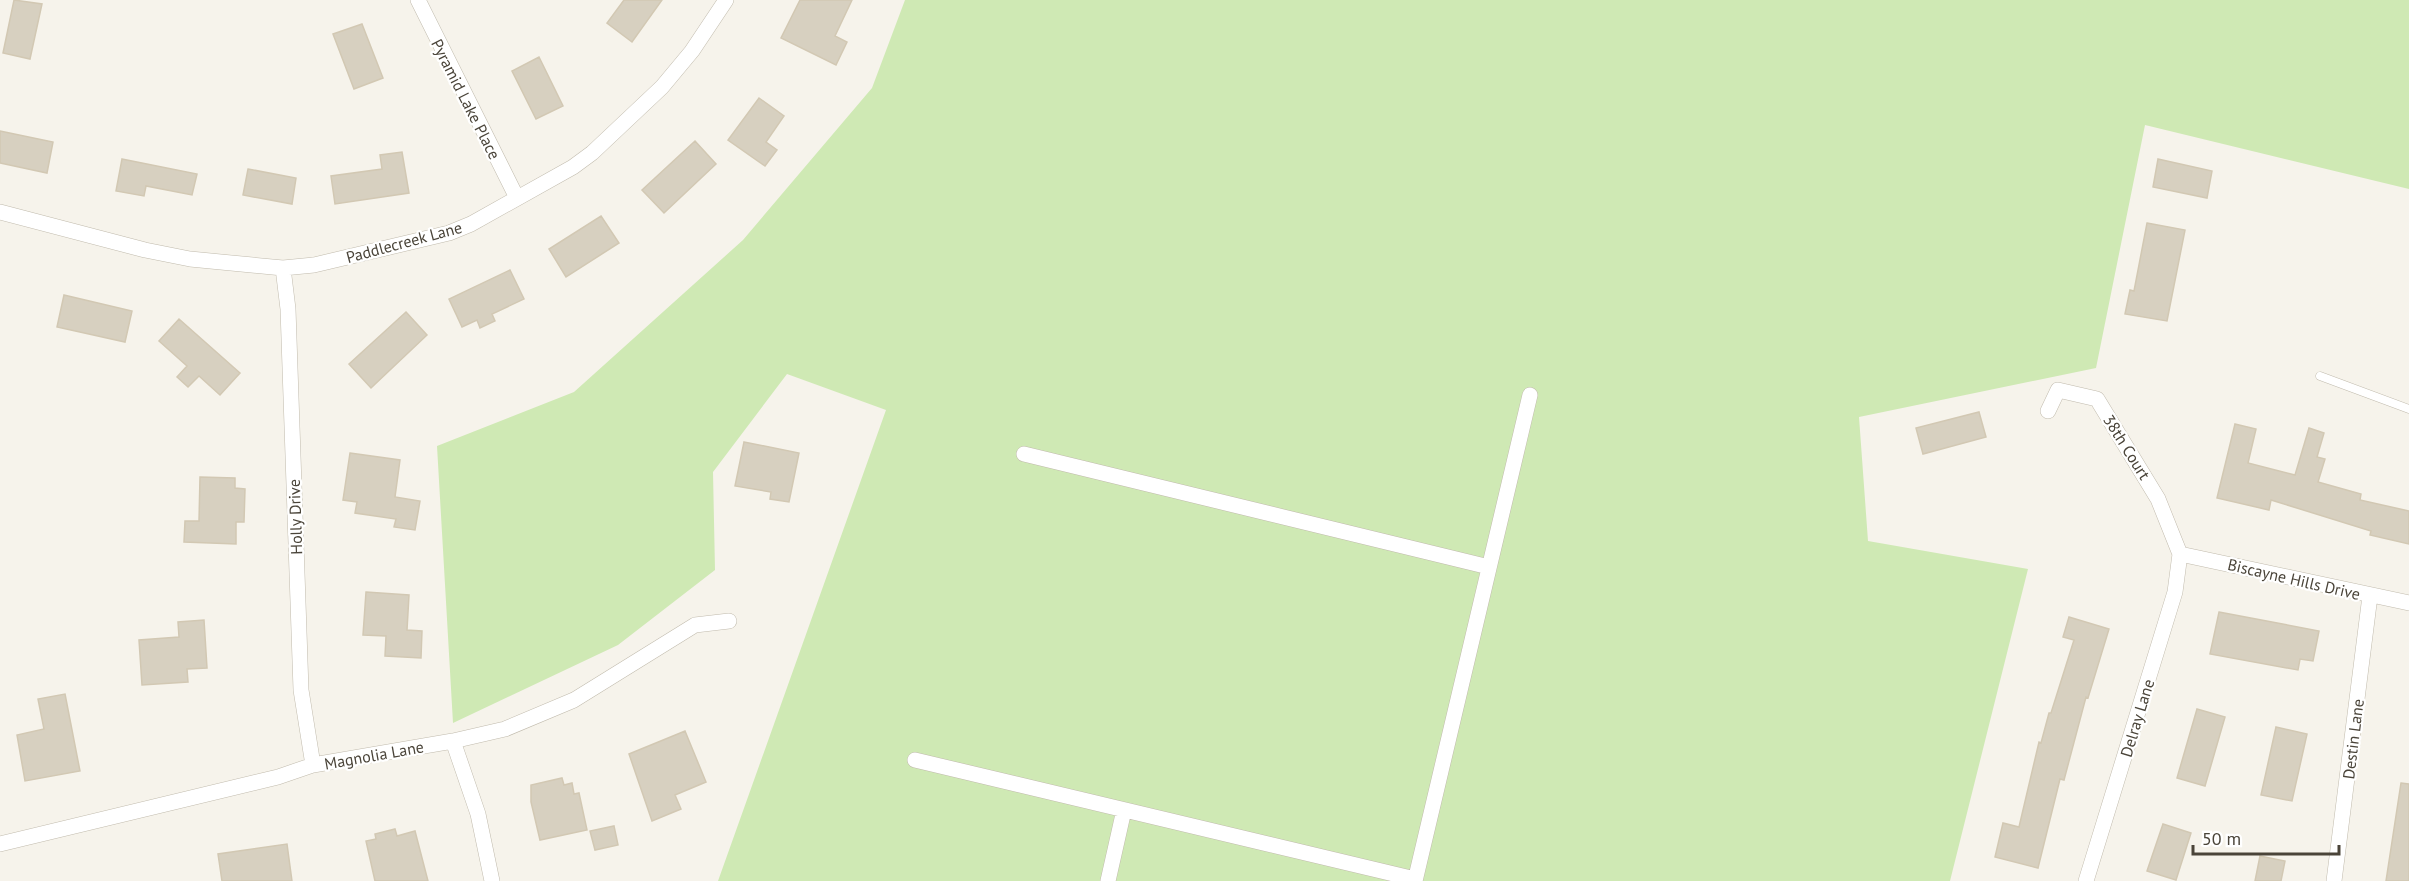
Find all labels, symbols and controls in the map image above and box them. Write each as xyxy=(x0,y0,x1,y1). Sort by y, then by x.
street label: Pyramid Lake Place xyxy=(427,36,505,162)
street label: Paddlecreek Lane xyxy=(344,217,464,267)
street label: 38th Court xyxy=(2099,411,2155,484)
street label: Holly Drive xyxy=(284,479,306,555)
street label: Biscayne Hills Drive xyxy=(2226,554,2362,604)
street label: Delray Lane xyxy=(2116,677,2158,759)
street label: Destin Lane xyxy=(2338,698,2368,780)
street label: Magnolia Lane xyxy=(323,736,425,774)
scale bar xyxy=(2193,818,2338,856)
text: 50 m xyxy=(2202,827,2241,850)

